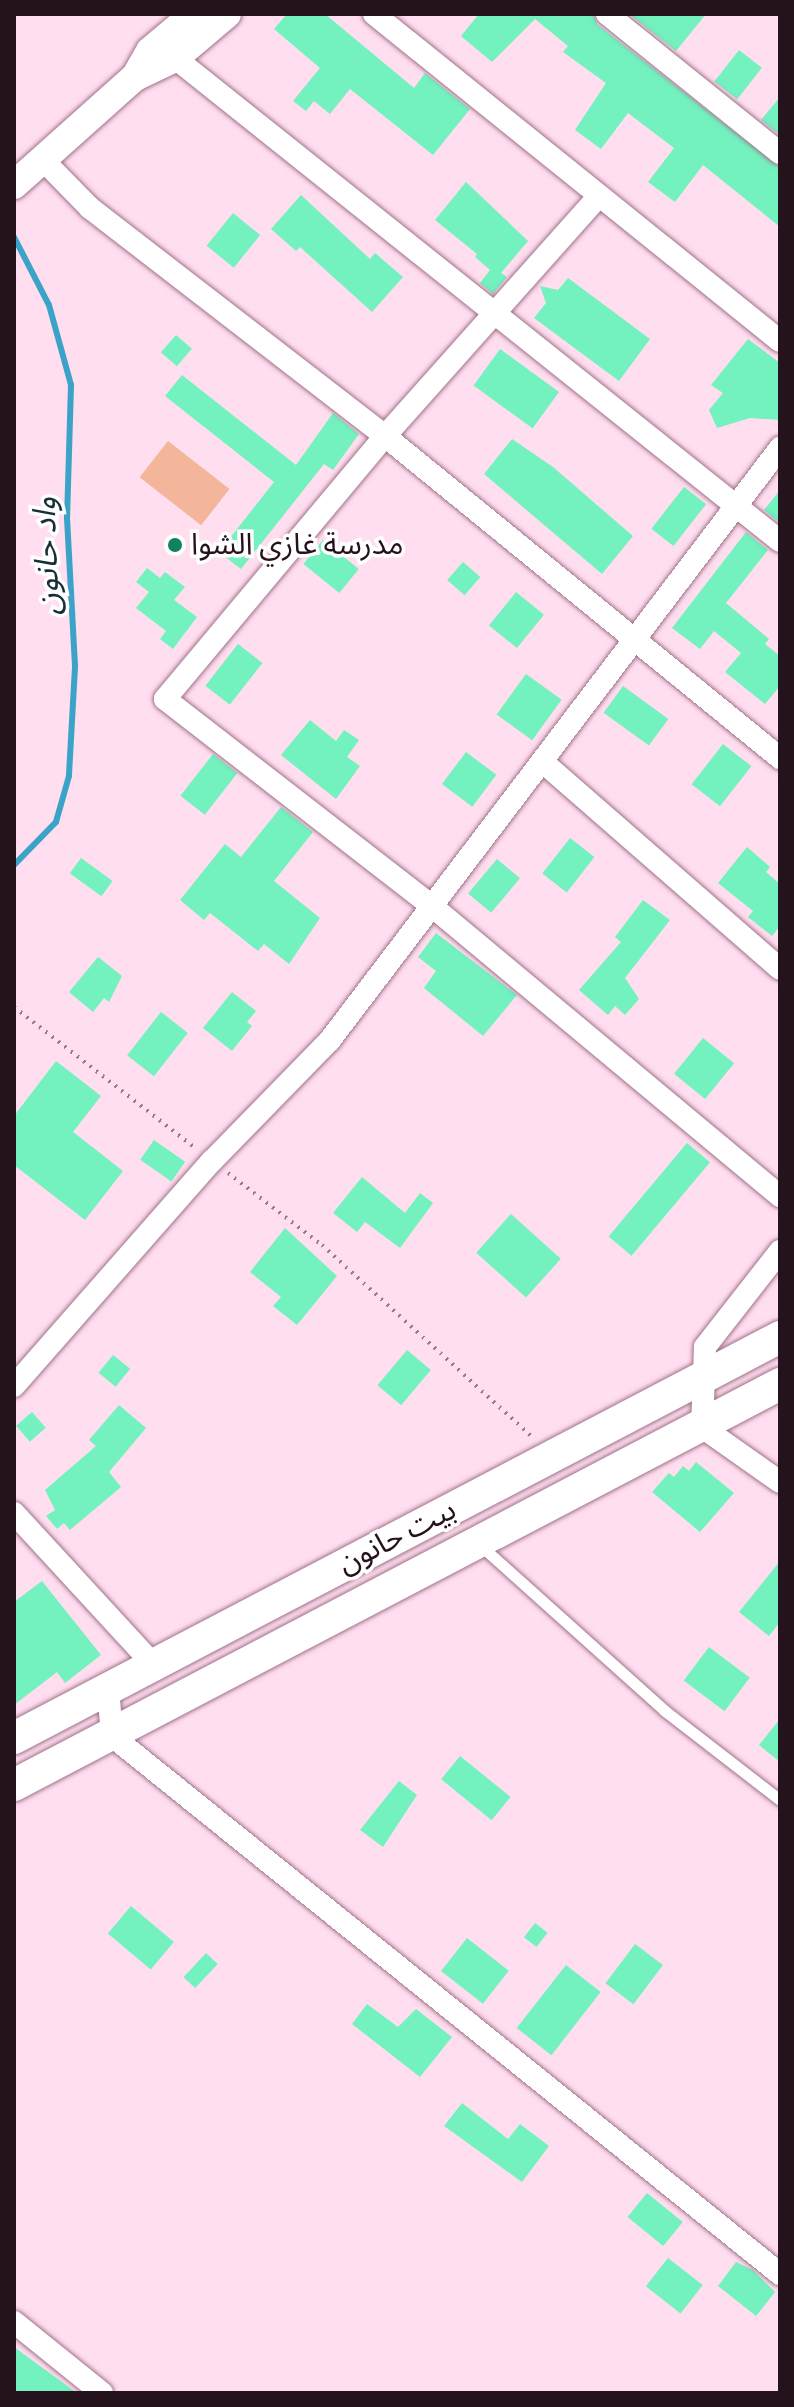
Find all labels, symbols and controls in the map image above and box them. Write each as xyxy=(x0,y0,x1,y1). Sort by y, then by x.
water label: واد حانون xyxy=(26,496,68,616)
place label: مدرسة غازي الشوا xyxy=(191,527,403,563)
marker: مدرسة غازي الشوا xyxy=(166,536,184,554)
street label: بيت حانون xyxy=(332,1492,462,1582)

